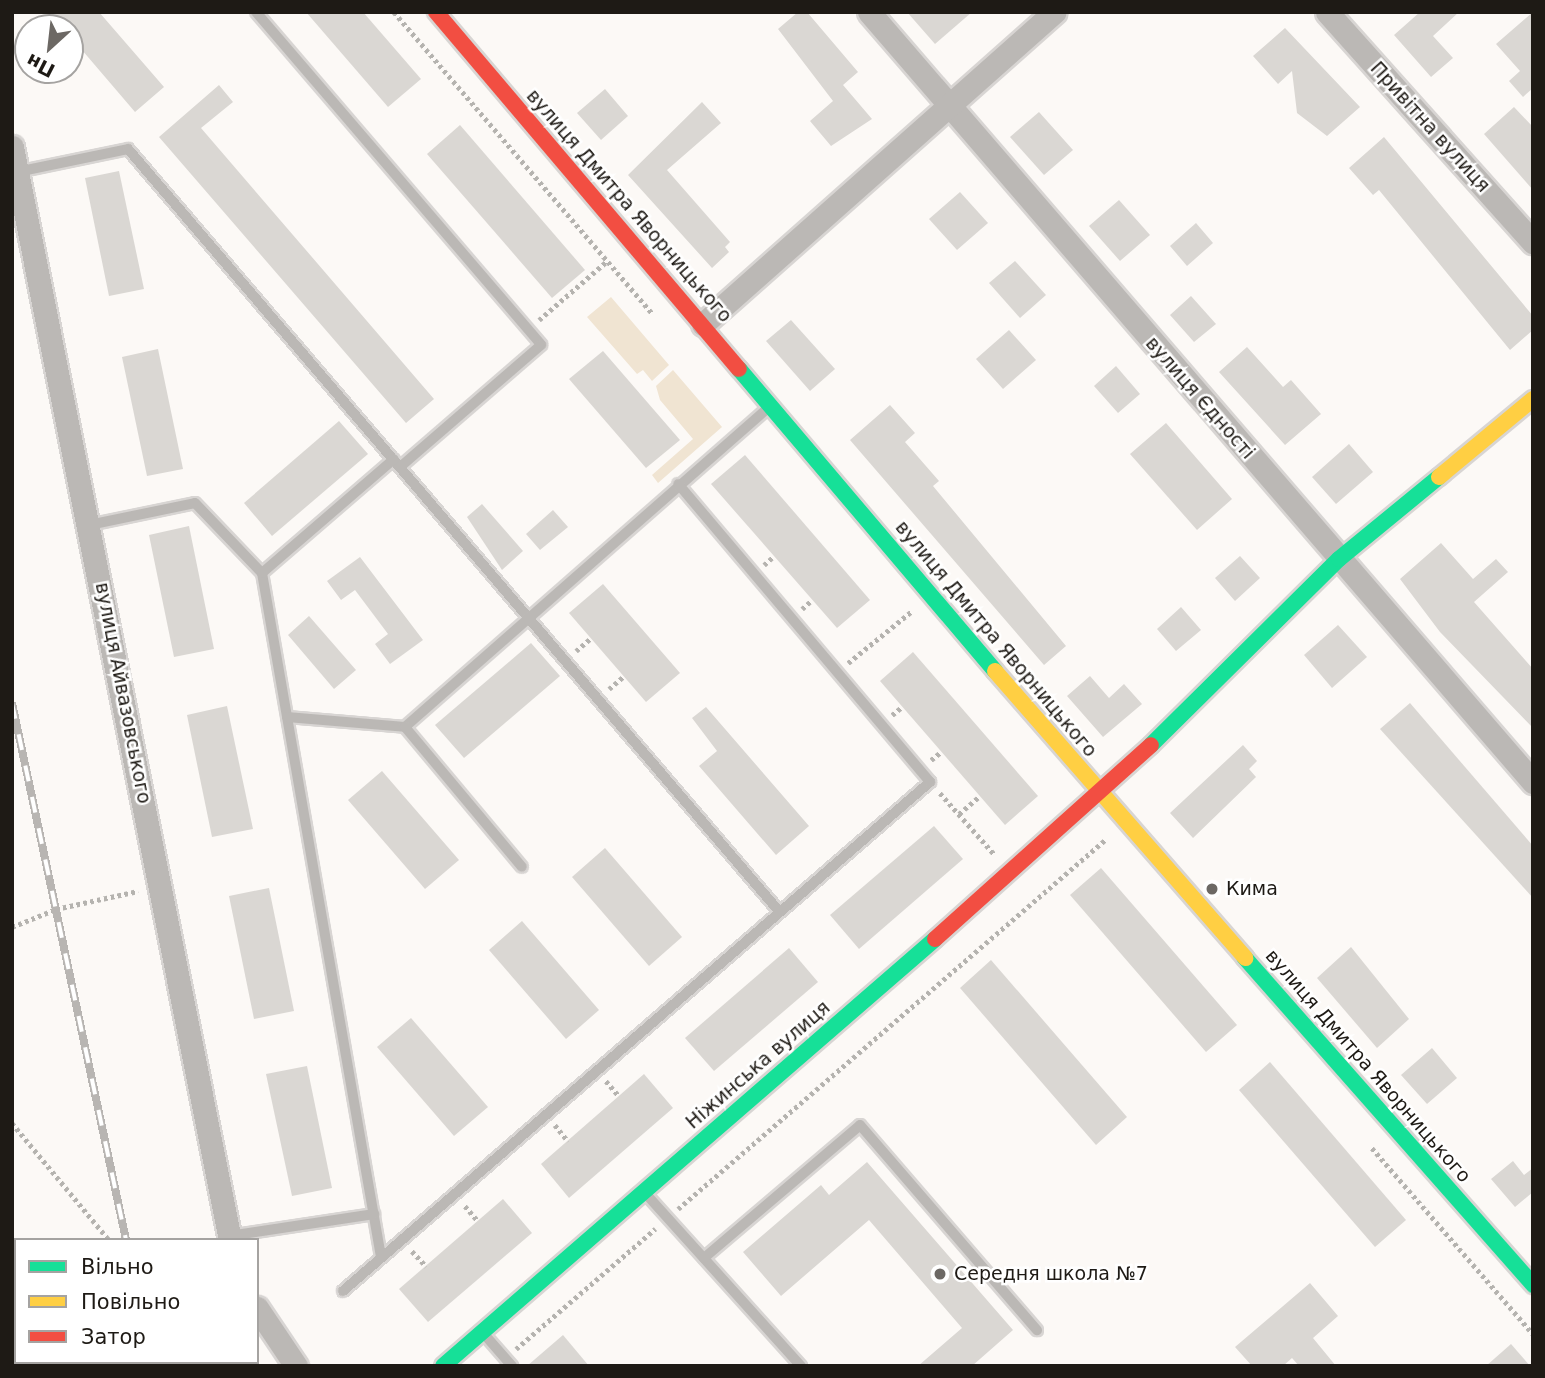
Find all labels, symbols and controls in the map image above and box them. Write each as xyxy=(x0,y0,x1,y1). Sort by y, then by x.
north arrow xyxy=(14,14,84,84)
text: Пн xyxy=(22,50,58,82)
street label: Привітна вулиця xyxy=(1365,57,1495,197)
street label: вулиця Дмитра Яворницького xyxy=(522,85,736,327)
street label: вулиця Єдності xyxy=(1141,332,1259,464)
street label: вулиця Дмитра Яворницького xyxy=(890,516,1102,762)
street label: вулиця Айвазовського xyxy=(90,580,156,806)
place label: Кима xyxy=(1226,878,1278,900)
marker: Кима xyxy=(1204,881,1220,897)
street label: вулиця Дмитра Яворницького xyxy=(1261,945,1475,1187)
street label: Ніжинська вулиця xyxy=(681,996,835,1134)
legend xyxy=(14,1238,259,1364)
text: Вільно xyxy=(81,1255,154,1279)
place label: Середня школа №7 xyxy=(954,1263,1148,1285)
marker: Середня школа №7 xyxy=(932,1266,948,1282)
text: Повільно xyxy=(81,1290,180,1314)
text: Затор xyxy=(81,1325,146,1349)

